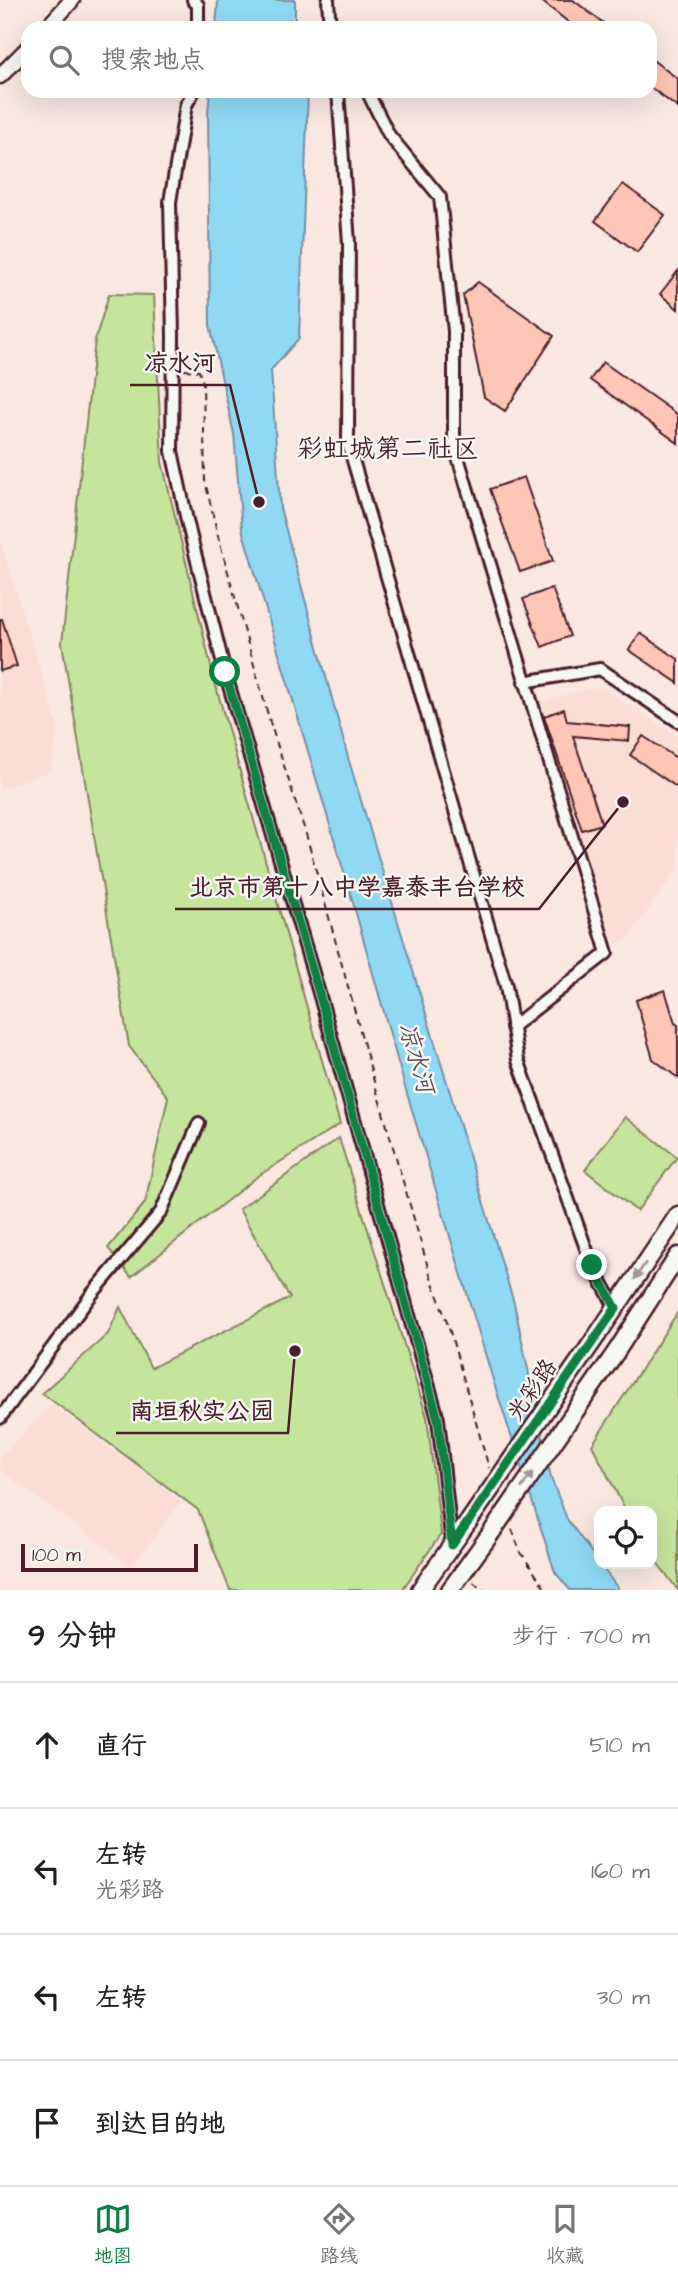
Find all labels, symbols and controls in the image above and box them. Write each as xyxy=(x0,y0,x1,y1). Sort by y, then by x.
search box xyxy=(21,21,657,98)
icon: search xyxy=(45,41,83,79)
text: 搜索地点 xyxy=(101,42,205,78)
callout: 凉水河 xyxy=(130,340,230,385)
text: 凉水河 xyxy=(144,347,216,381)
district label: 彩虹城第二社区 xyxy=(297,431,479,467)
route start xyxy=(209,656,240,687)
callout: 北京市第十八中学嘉泰丰台学校 xyxy=(175,864,539,909)
text: 北京市第十八中学嘉泰丰台学校 xyxy=(189,871,525,905)
water label: 凉水河 xyxy=(390,1019,443,1101)
route end xyxy=(576,1249,607,1280)
one-way arrow xyxy=(634,1262,647,1281)
street label: 光彩路 xyxy=(499,1353,565,1427)
callout: 南垣秋实公园 xyxy=(116,1388,288,1433)
text: 南垣秋实公园 xyxy=(130,1395,274,1429)
one-way arrow xyxy=(520,1471,534,1489)
map controls xyxy=(594,1506,657,1569)
button: locate xyxy=(594,1506,657,1569)
scale bar xyxy=(21,1541,198,1573)
text: 100 m xyxy=(32,1542,81,1569)
text: 9 分钟 xyxy=(28,1615,117,1657)
text: 步行 · 700 m xyxy=(512,1620,650,1652)
icon: ahead xyxy=(28,1726,66,1764)
text: 直行 xyxy=(95,1728,147,1764)
text: 510 m xyxy=(589,1729,650,1761)
text: 左转 xyxy=(95,1837,147,1873)
icon: left xyxy=(28,1852,66,1890)
text: 160 m xyxy=(591,1855,650,1887)
text: 光彩路 xyxy=(95,1874,164,1906)
icon: left xyxy=(28,1978,66,2016)
text: 左转 xyxy=(95,1980,147,2016)
text: 30 m xyxy=(597,1981,650,2013)
icon: arrive xyxy=(28,2104,66,2142)
text: 到达目的地 xyxy=(95,2106,225,2142)
tab: 地图 xyxy=(94,2200,132,2270)
tab: 路线 xyxy=(320,2200,358,2270)
tab: 收藏 xyxy=(546,2200,584,2270)

